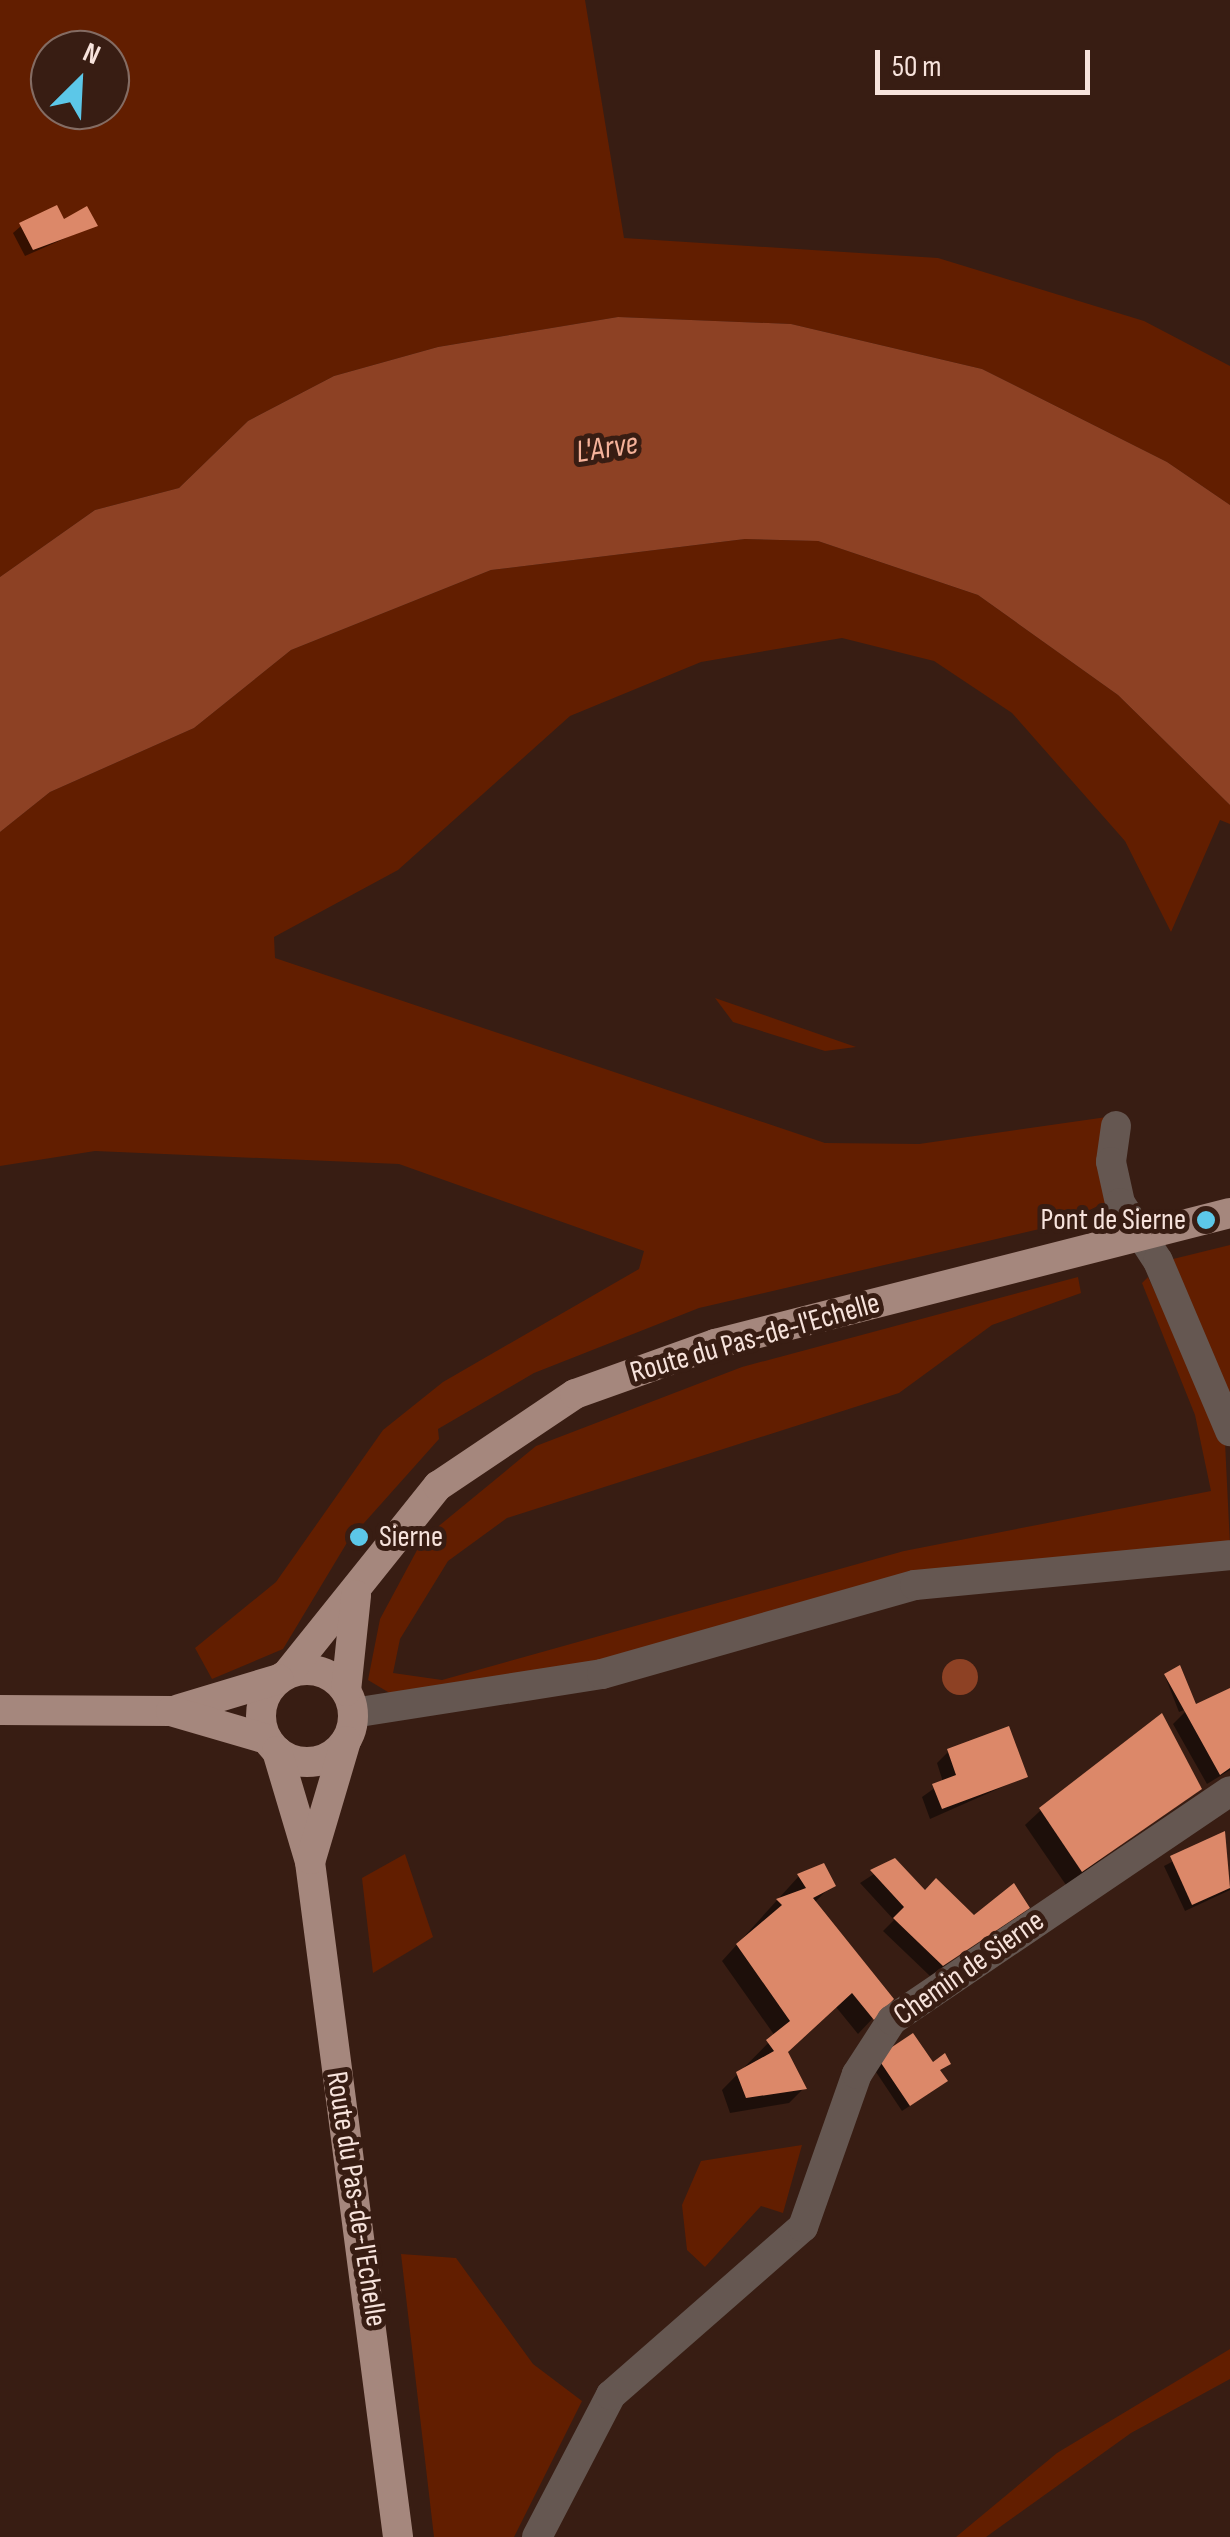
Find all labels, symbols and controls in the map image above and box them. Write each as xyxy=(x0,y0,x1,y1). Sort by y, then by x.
north arrow xyxy=(30,30,130,130)
scale bar xyxy=(880,30,1095,92)
text: N xyxy=(78,36,105,72)
text: 50 m xyxy=(892,49,941,85)
water label: L'Arve xyxy=(573,425,641,473)
place label: Pont de Sierne xyxy=(1041,1202,1186,1238)
marker: Pont de Sierne xyxy=(1195,1209,1217,1231)
street label: Route du Pas-de-l'Echelle xyxy=(626,1285,884,1391)
place label: Sierne xyxy=(379,1519,443,1555)
marker: Sierne xyxy=(348,1526,370,1548)
street label: Chemin de Sierne xyxy=(887,1903,1051,2033)
street label: Route du Pas-de-l'Echelle xyxy=(318,2069,394,2329)

